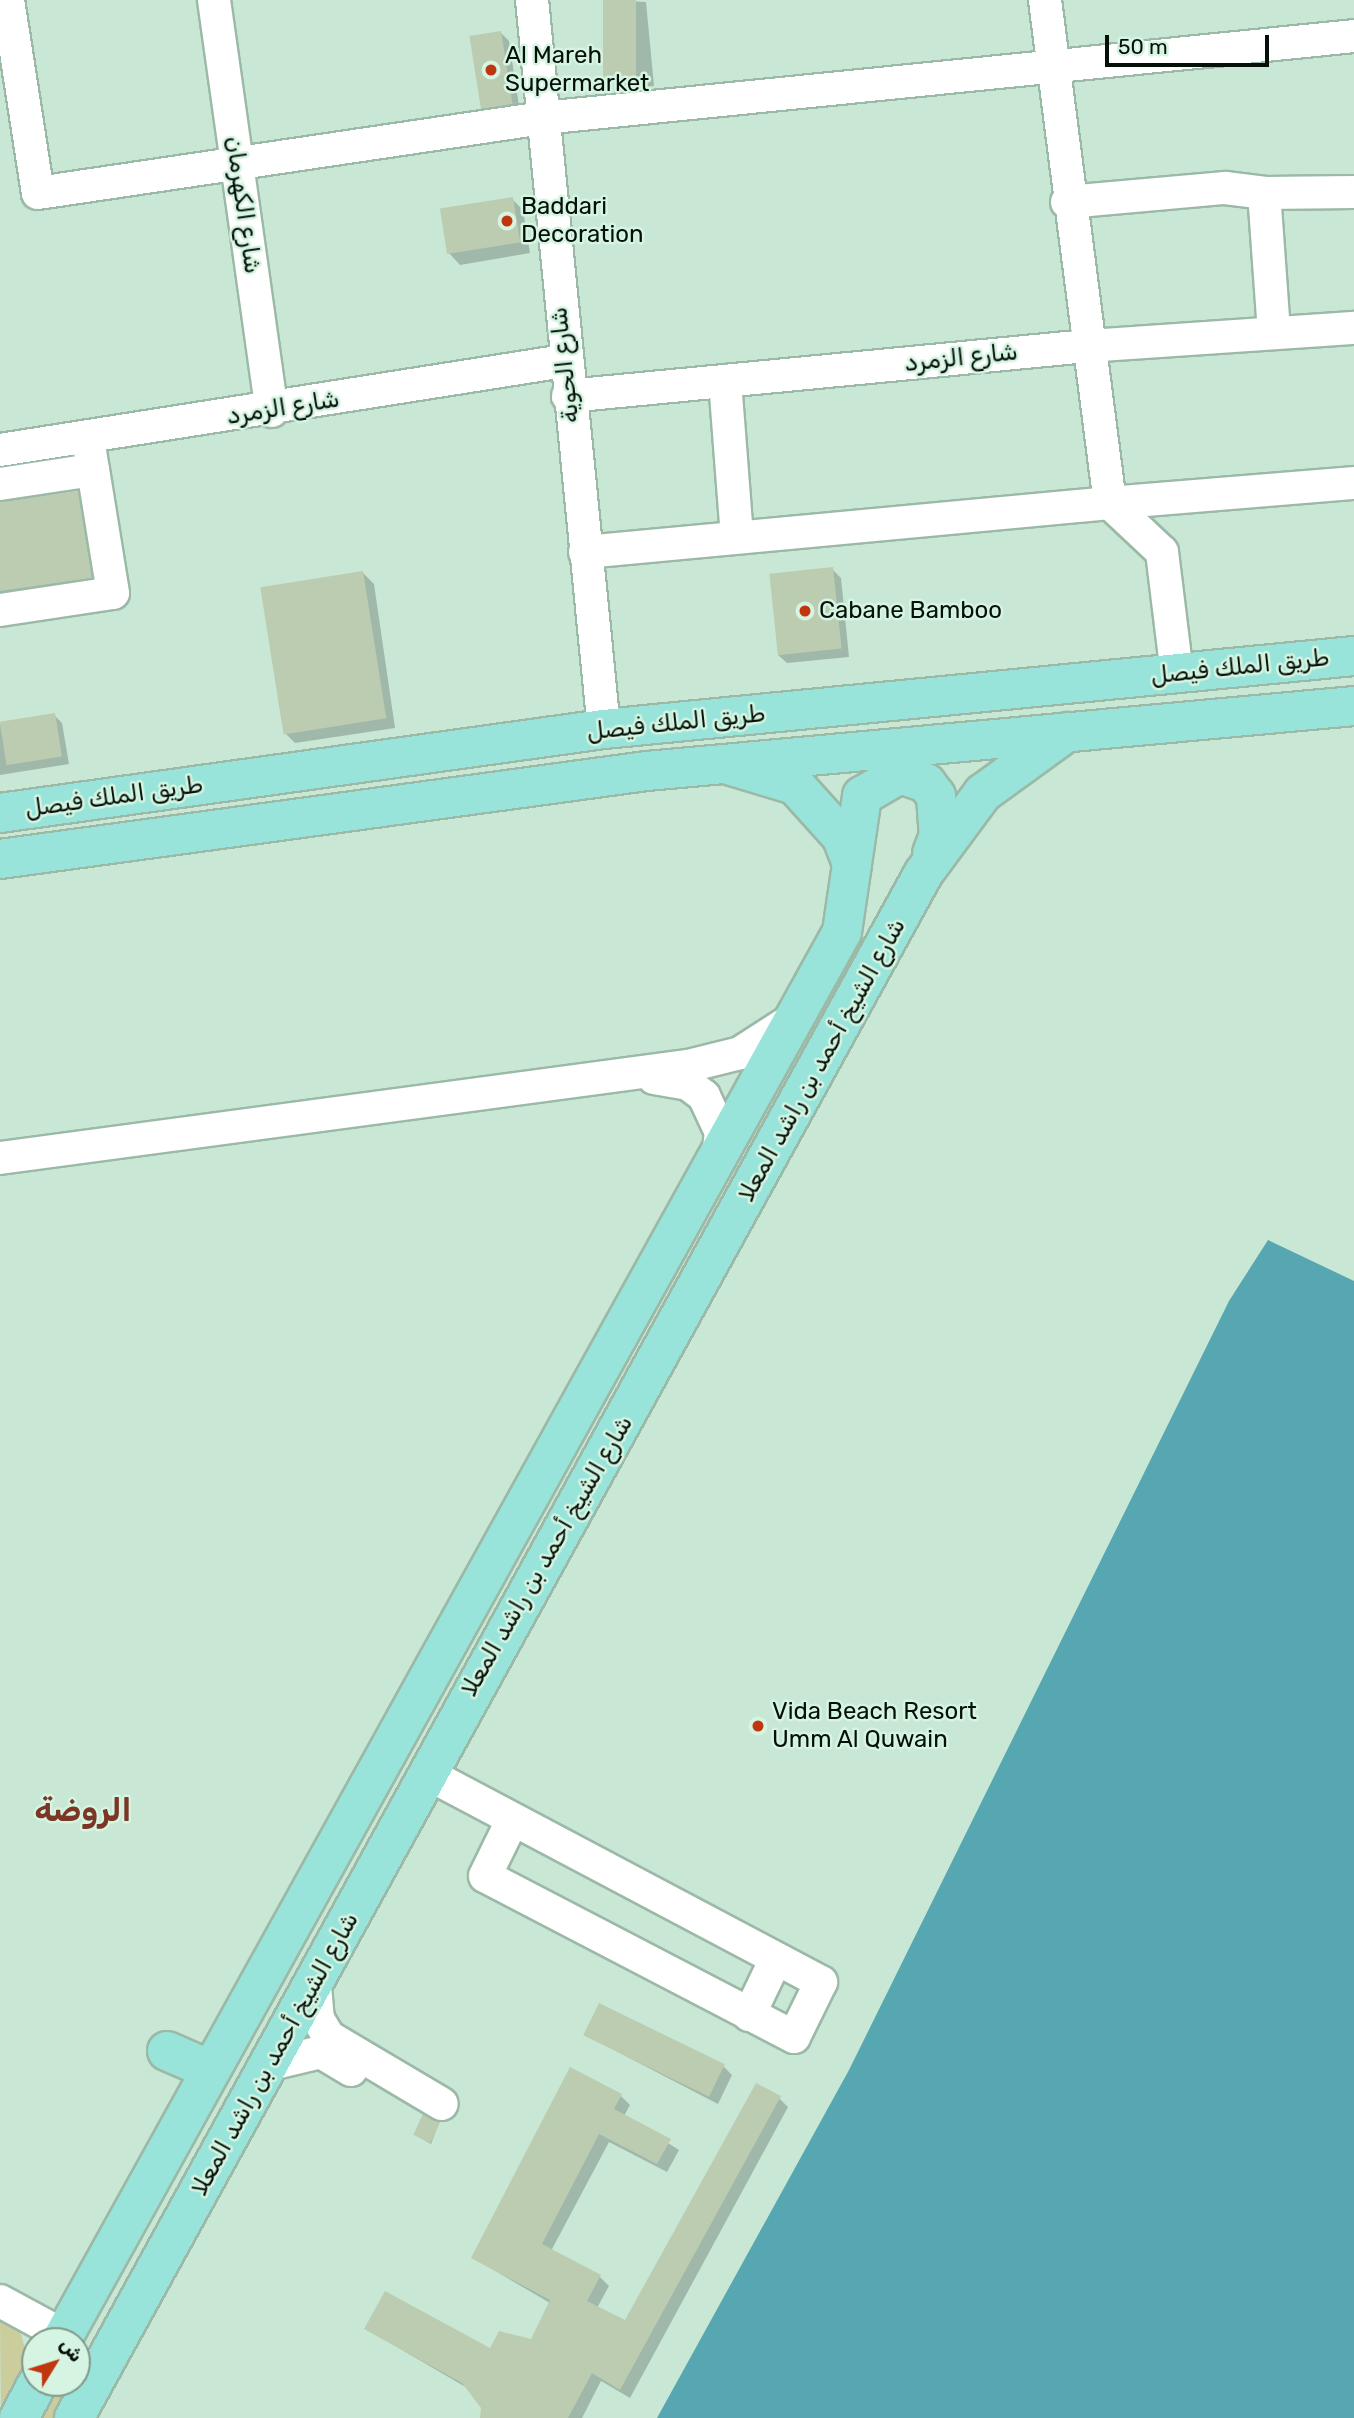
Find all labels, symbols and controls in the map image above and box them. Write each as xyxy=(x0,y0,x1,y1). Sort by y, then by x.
scale bar xyxy=(1109,21,1274,65)
text: 50 m xyxy=(1118,34,1168,59)
place label: Al Mareh Supermarket xyxy=(505,42,649,98)
marker: Al Mareh Supermarket xyxy=(483,62,499,78)
street label: شارع الكهرمان xyxy=(219,134,267,276)
place label: Baddari Decoration xyxy=(521,193,644,249)
marker: Baddari Decoration xyxy=(499,213,515,229)
street label: شارع الحوية xyxy=(545,306,585,424)
street label: شارع الزمرد xyxy=(903,338,1019,378)
street label: شارع الزمرد xyxy=(225,385,341,431)
place label: Cabane Bamboo xyxy=(819,597,1002,625)
marker: Cabane Bamboo xyxy=(797,603,813,619)
street label: طريق الملك فيصل xyxy=(1149,643,1331,691)
street label: طريق الملك فيصل xyxy=(585,699,767,747)
street label: طريق الملك فيصل xyxy=(23,770,205,824)
street label: شارع الشيخ أحمد بن راشد المعلا xyxy=(732,914,912,1206)
street label: شارع الشيخ أحمد بن راشد المعلا xyxy=(455,1411,639,1701)
place label: Vida Beach Resort Umm Al Quwain xyxy=(772,1698,977,1754)
marker: Vida Beach Resort Umm Al Quwain xyxy=(750,1718,766,1734)
district label: الروضة xyxy=(34,1791,132,1829)
street label: شارع الشيخ أحمد بن راشد المعلا xyxy=(185,1908,365,2200)
north arrow xyxy=(21,2327,91,2397)
text: ش xyxy=(55,2333,88,2367)

